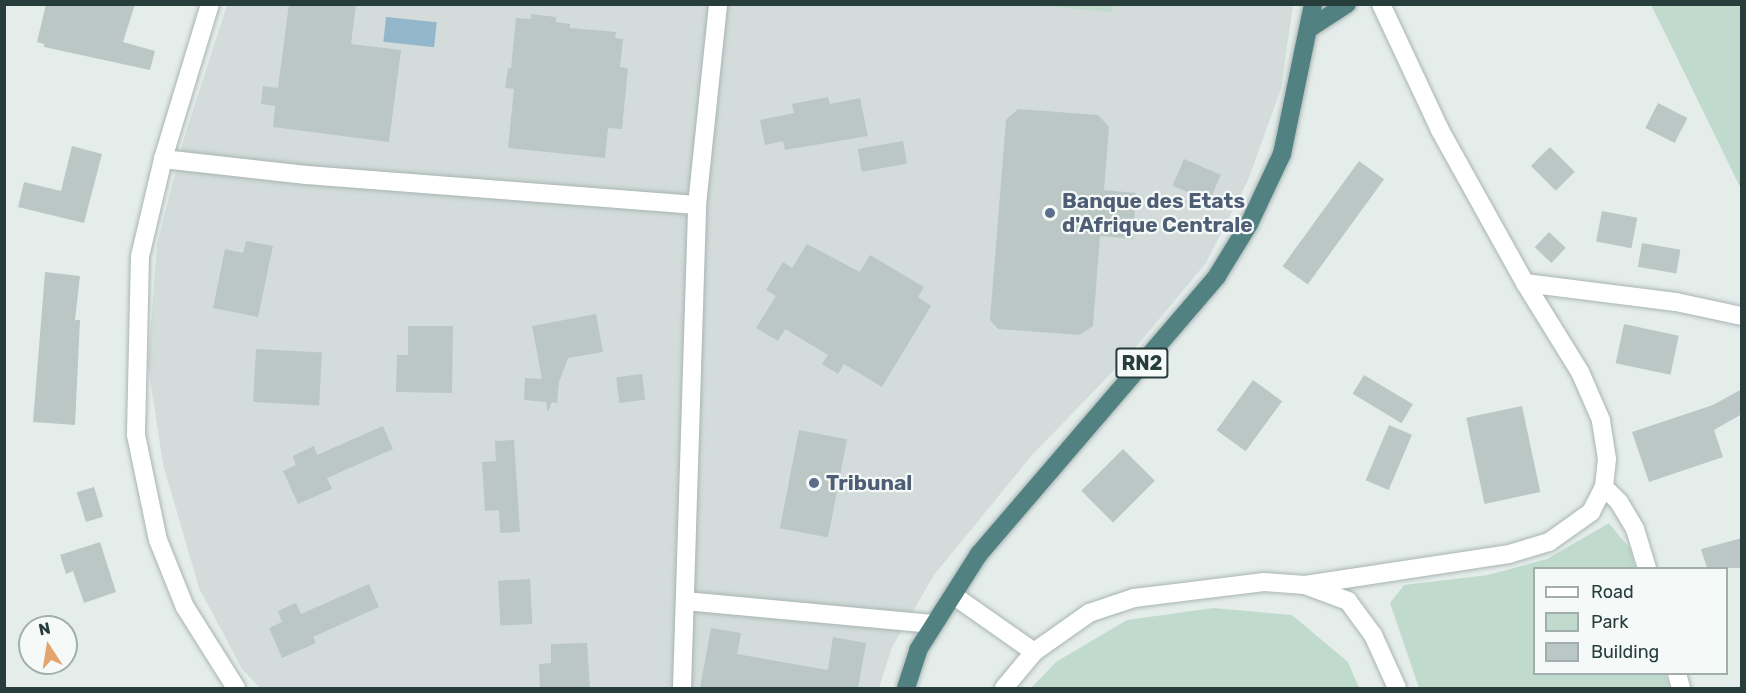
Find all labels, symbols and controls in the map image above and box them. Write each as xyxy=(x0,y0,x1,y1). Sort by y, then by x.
place label: Banque des Etats d'Afrique Centrale xyxy=(1062,188,1253,238)
marker: Banque des Etats d'Afrique Centrale xyxy=(1043,206,1057,220)
road number: RN2 xyxy=(1115,346,1169,380)
place label: Tribunal xyxy=(826,470,912,496)
marker: Tribunal xyxy=(807,476,821,490)
legend xyxy=(1533,567,1728,675)
text: Road xyxy=(1591,581,1634,603)
text: Park xyxy=(1591,611,1628,633)
north arrow xyxy=(18,615,78,675)
text: N xyxy=(37,618,52,639)
text: Building xyxy=(1591,641,1659,663)

